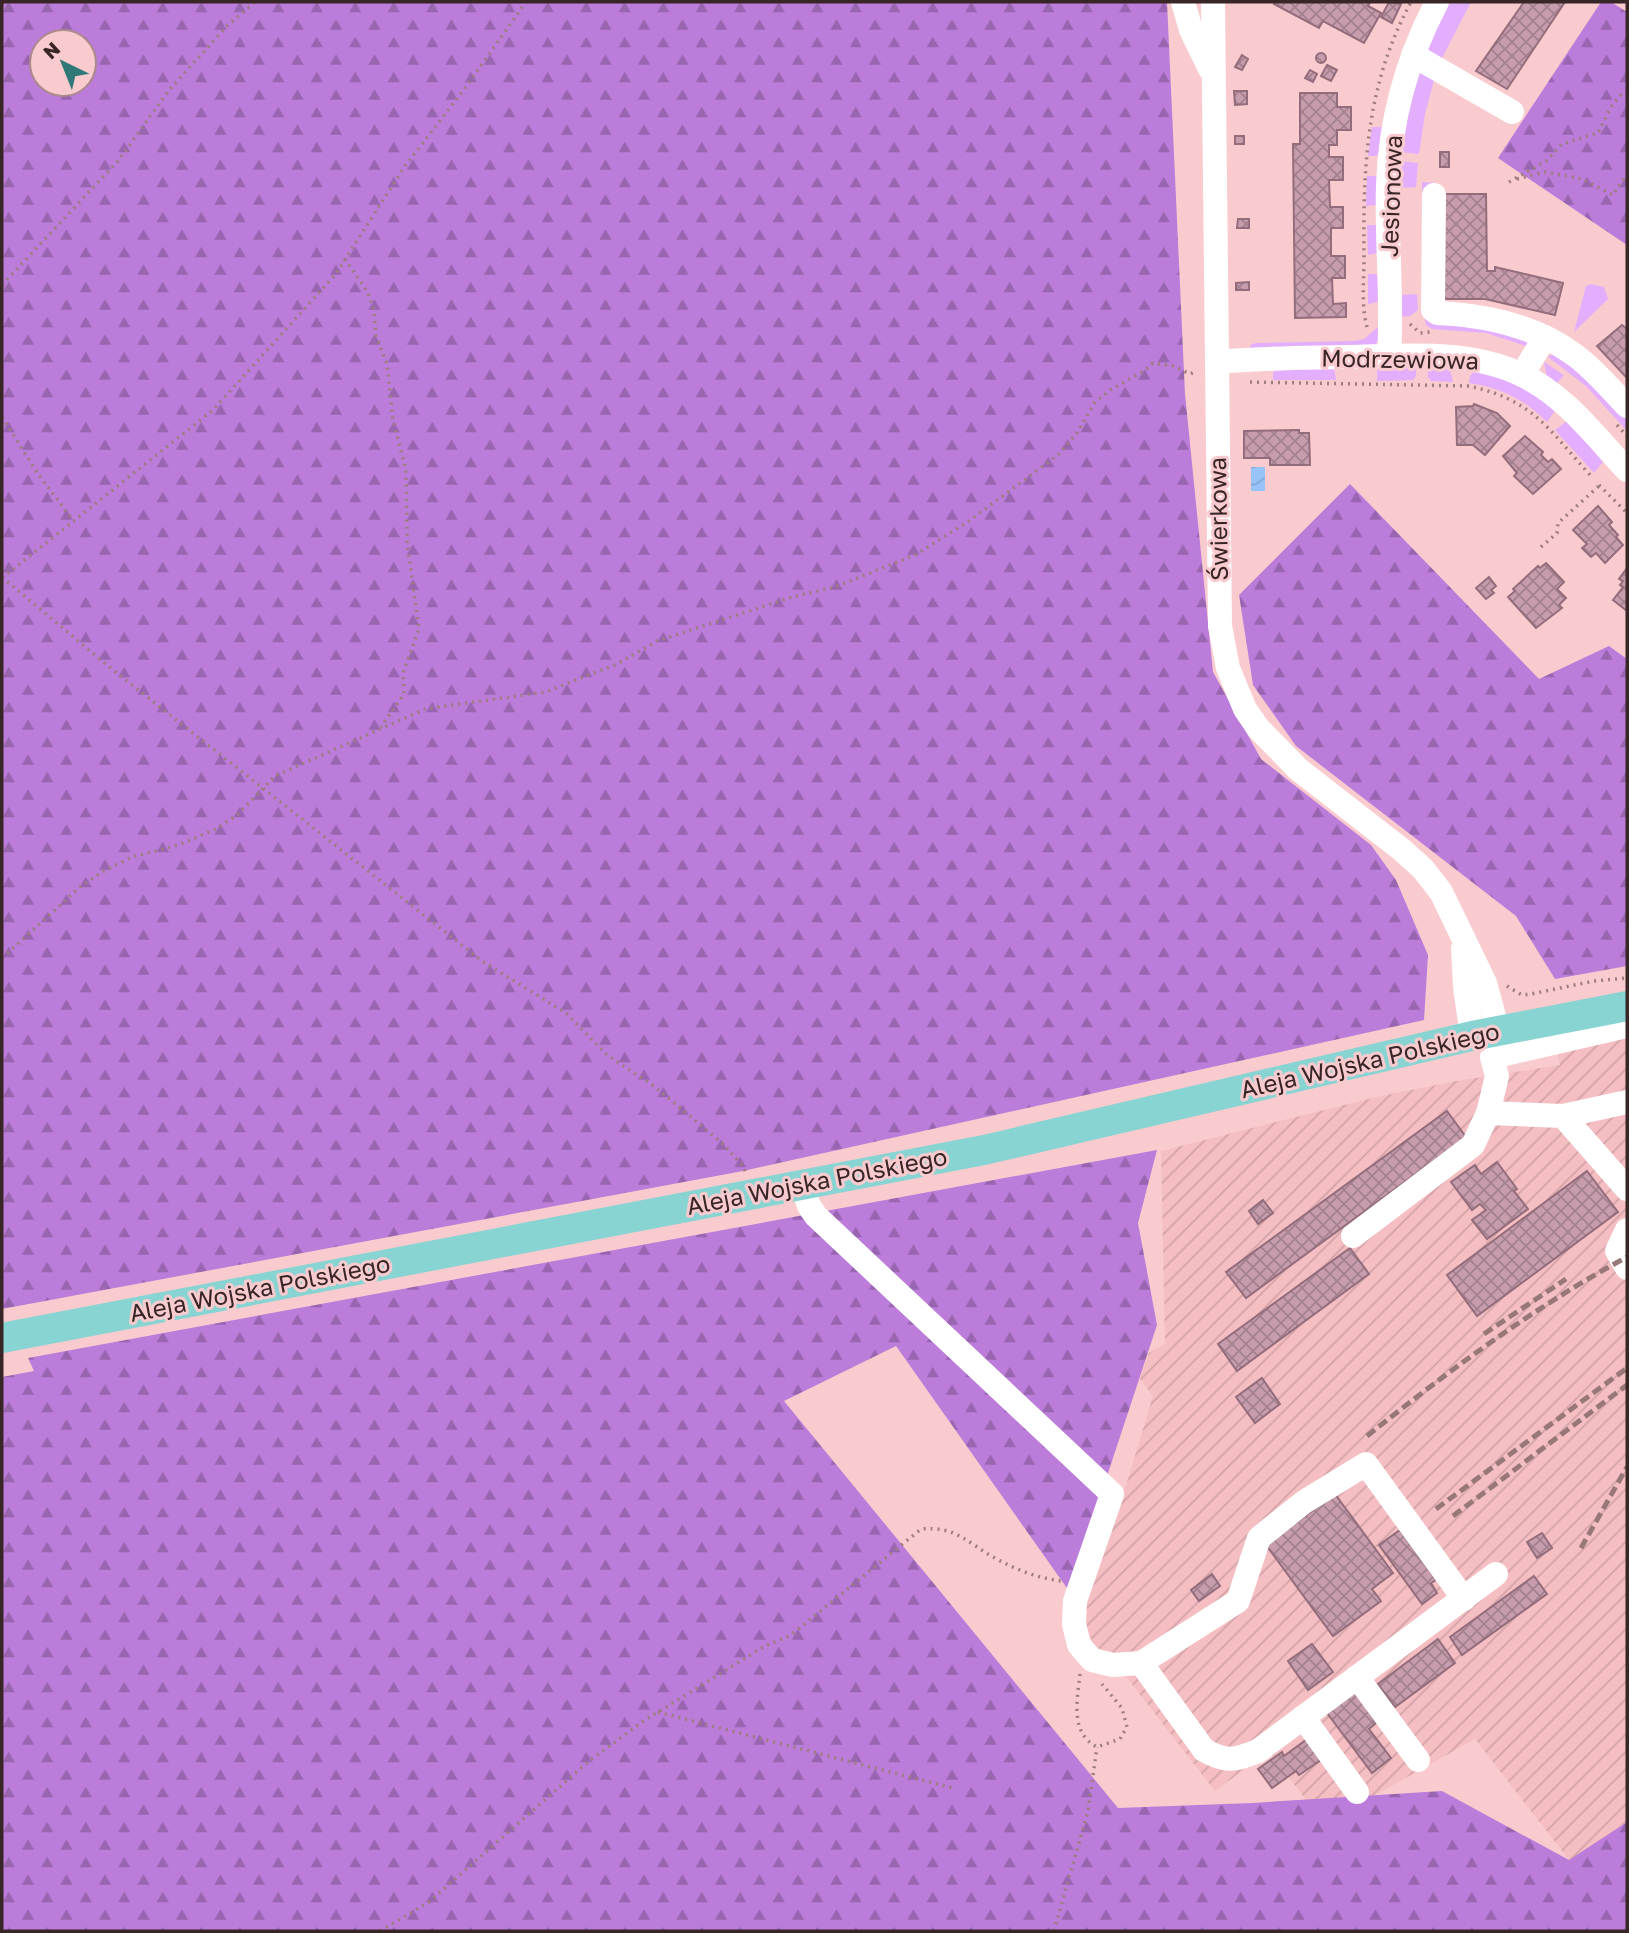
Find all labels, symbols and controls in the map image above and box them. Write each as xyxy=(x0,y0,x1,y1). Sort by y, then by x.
north arrow xyxy=(28,28,98,98)
text: N xyxy=(38,37,64,64)
street label: Jesionowa xyxy=(1374,134,1407,258)
street label: Modrzewiowa xyxy=(1321,343,1479,374)
street label: Świerkowa xyxy=(1202,457,1233,581)
street label: Aleja Wojska Polskiego xyxy=(1237,1016,1502,1103)
street label: Aleja Wojska Polskiego xyxy=(684,1141,949,1220)
street label: Aleja Wojska Polskiego xyxy=(127,1248,392,1327)

